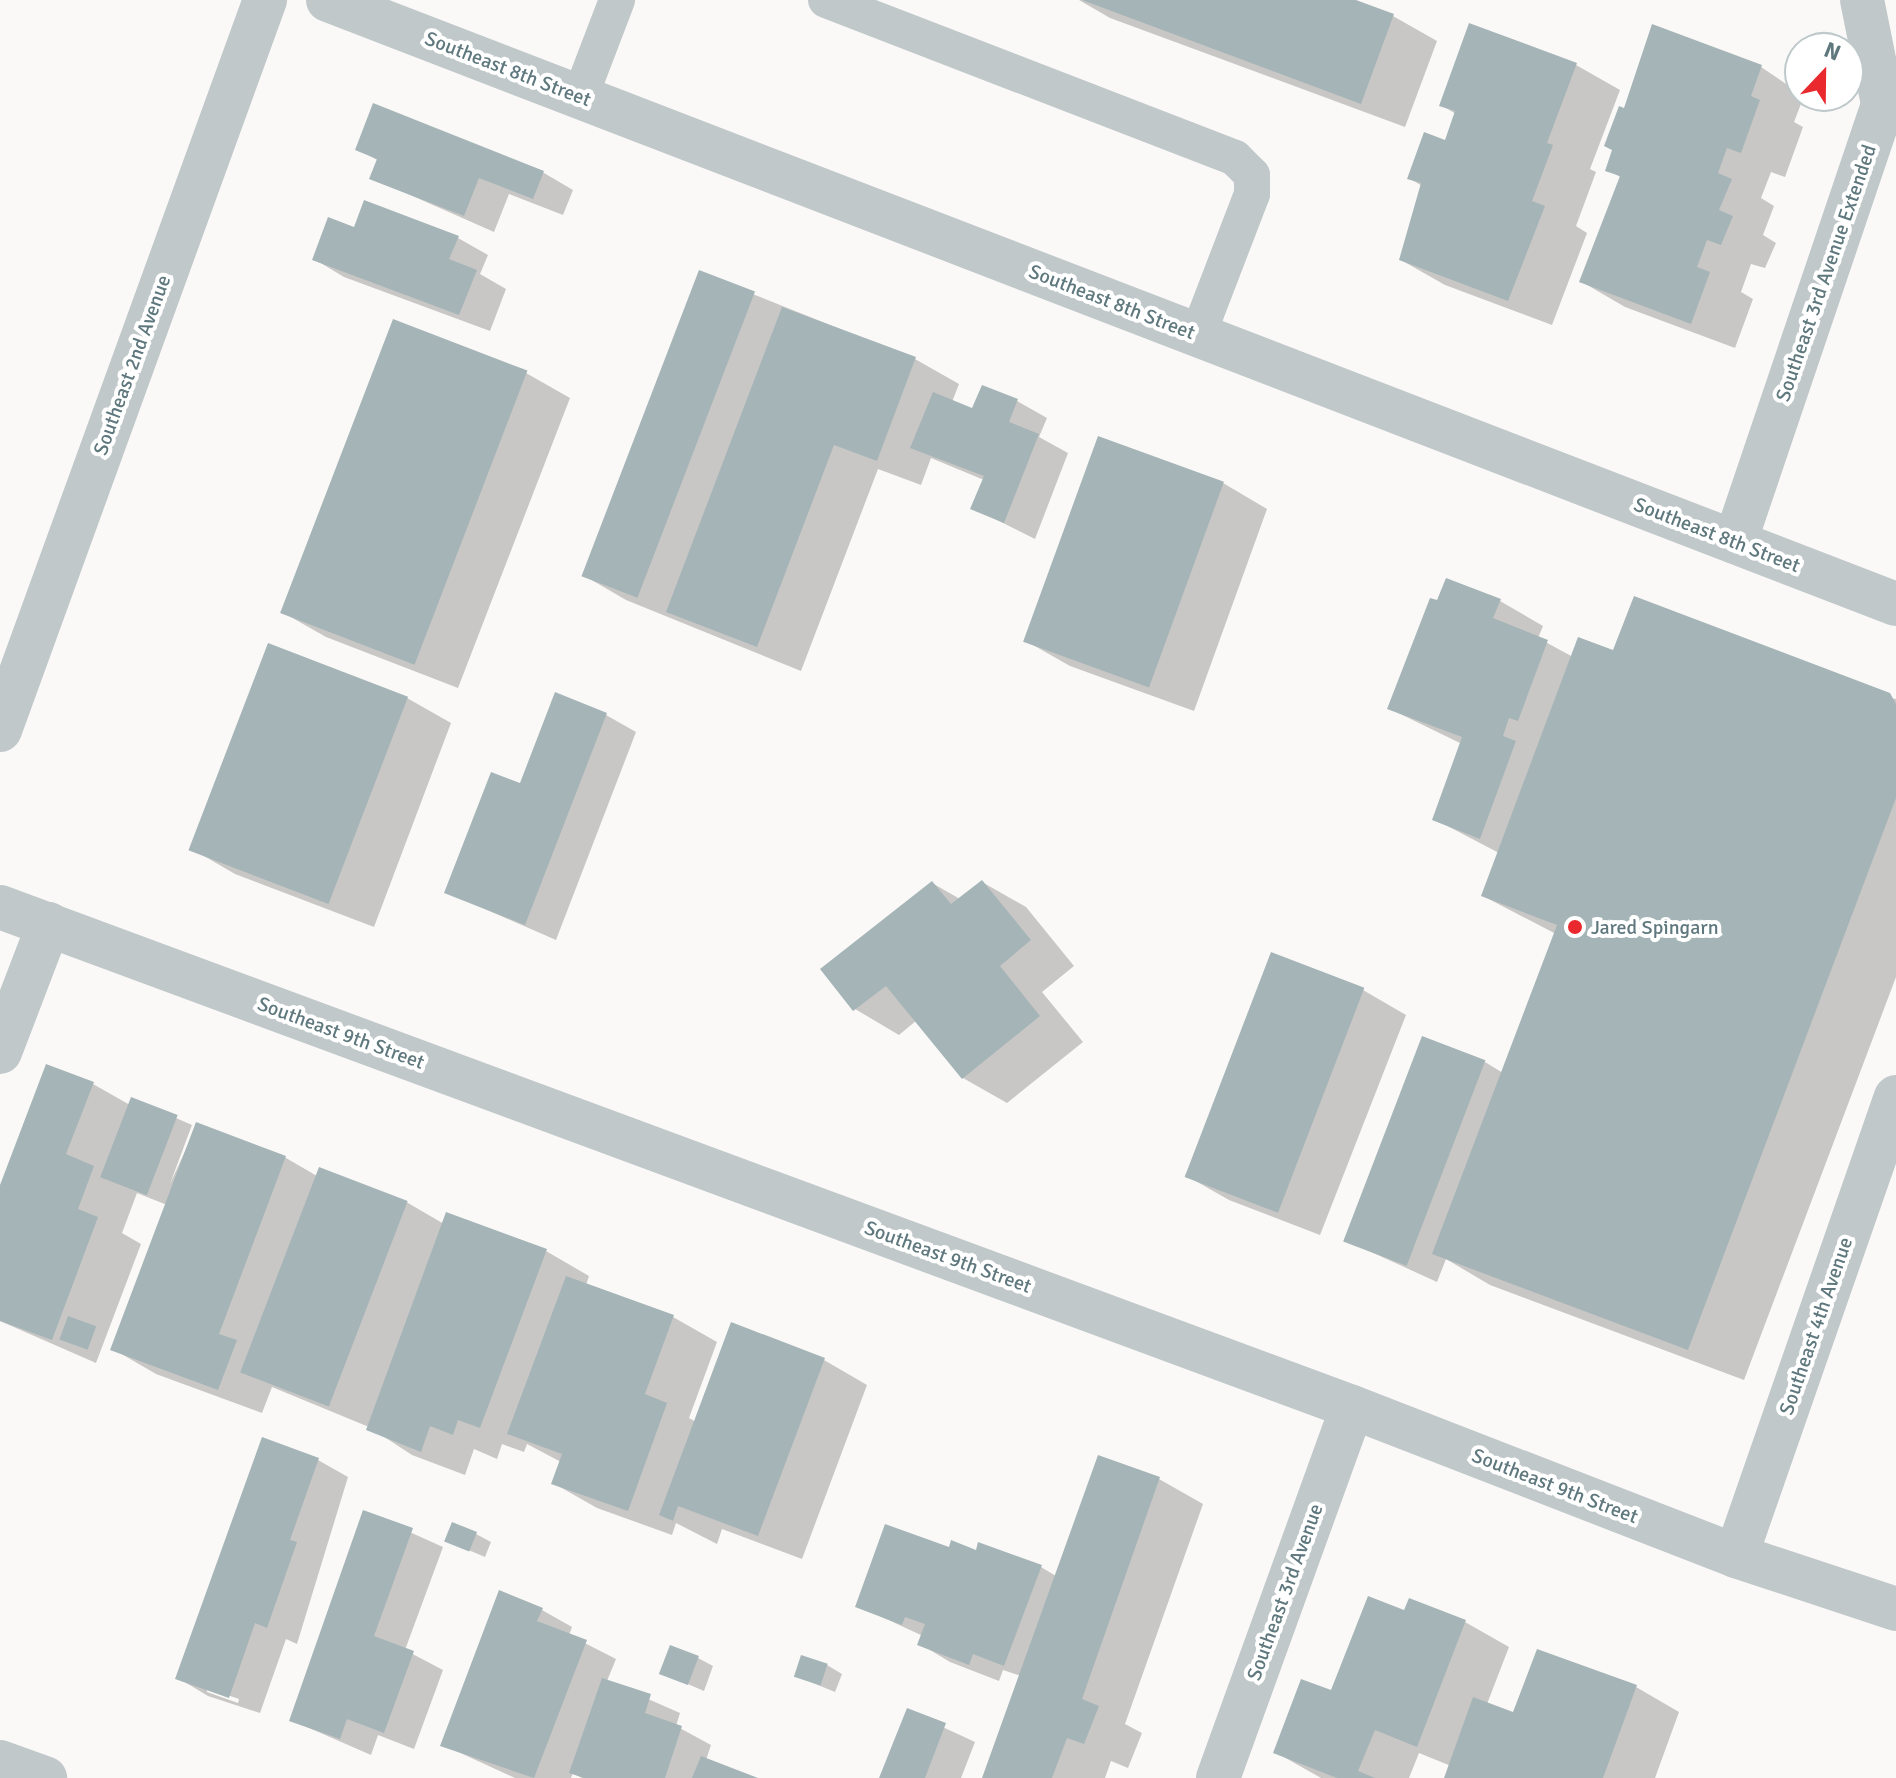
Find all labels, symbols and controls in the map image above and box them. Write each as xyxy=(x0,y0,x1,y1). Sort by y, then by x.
street label: Southeast 8th Street xyxy=(422,26,594,112)
north arrow xyxy=(1784,32,1864,112)
text: N xyxy=(1820,36,1845,67)
street label: Southeast 3rd Avenue Extended xyxy=(1771,141,1881,405)
street label: Southeast 8th Street xyxy=(1026,259,1198,345)
street label: Southeast 2nd Avenue xyxy=(88,272,176,458)
street label: Southeast 8th Street xyxy=(1631,492,1803,578)
place label: Jared Spingarn xyxy=(1591,915,1719,939)
marker: Jared Spingarn xyxy=(1566,918,1584,936)
street label: Southeast 9th Street xyxy=(254,992,428,1074)
street label: Southeast 9th Street xyxy=(861,1216,1035,1298)
street label: Southeast 4th Avenue xyxy=(1774,1234,1858,1418)
street label: Southeast 9th Street xyxy=(1469,1443,1641,1529)
street label: Southeast 3rd Avenue xyxy=(1242,1500,1328,1684)

